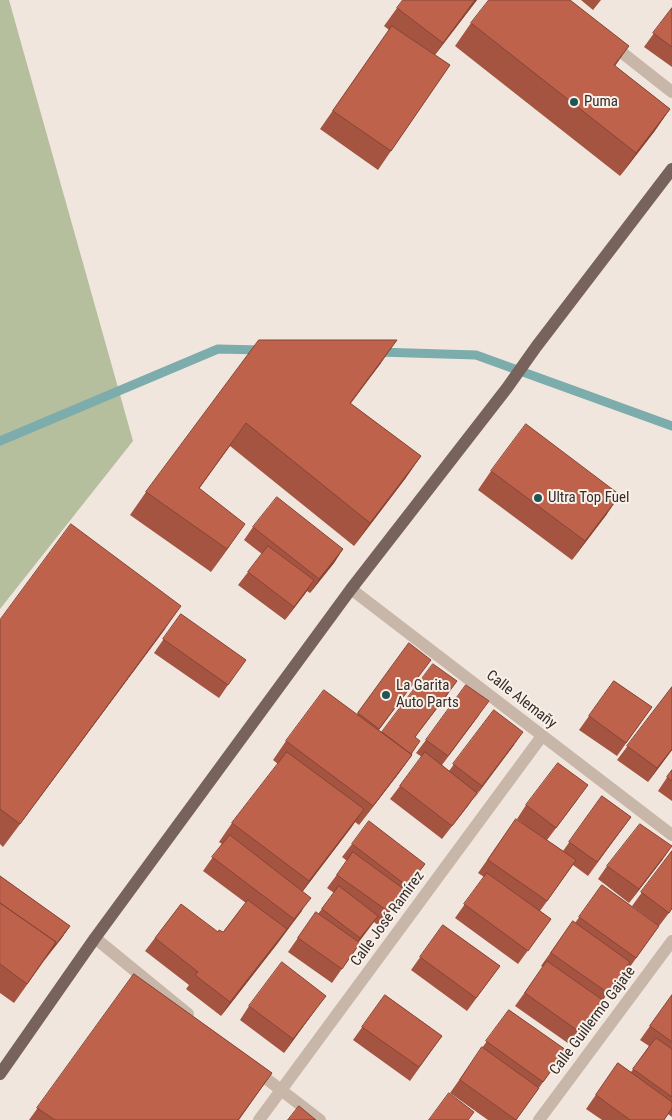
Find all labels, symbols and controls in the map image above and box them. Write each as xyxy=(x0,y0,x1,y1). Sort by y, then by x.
place label: Puma xyxy=(584,93,618,111)
marker: Puma xyxy=(568,96,580,108)
place label: Ultra Top Fuel xyxy=(548,489,629,507)
marker: Ultra Top Fuel xyxy=(532,492,544,504)
street label: Calle Alemañy xyxy=(482,667,560,733)
place label: La Garita Auto Parts xyxy=(396,677,459,712)
marker: La Garita Auto Parts xyxy=(380,689,392,701)
street label: Calle José Ramírez xyxy=(347,868,429,970)
street label: Calle Guillermo Gajate xyxy=(546,963,640,1079)

